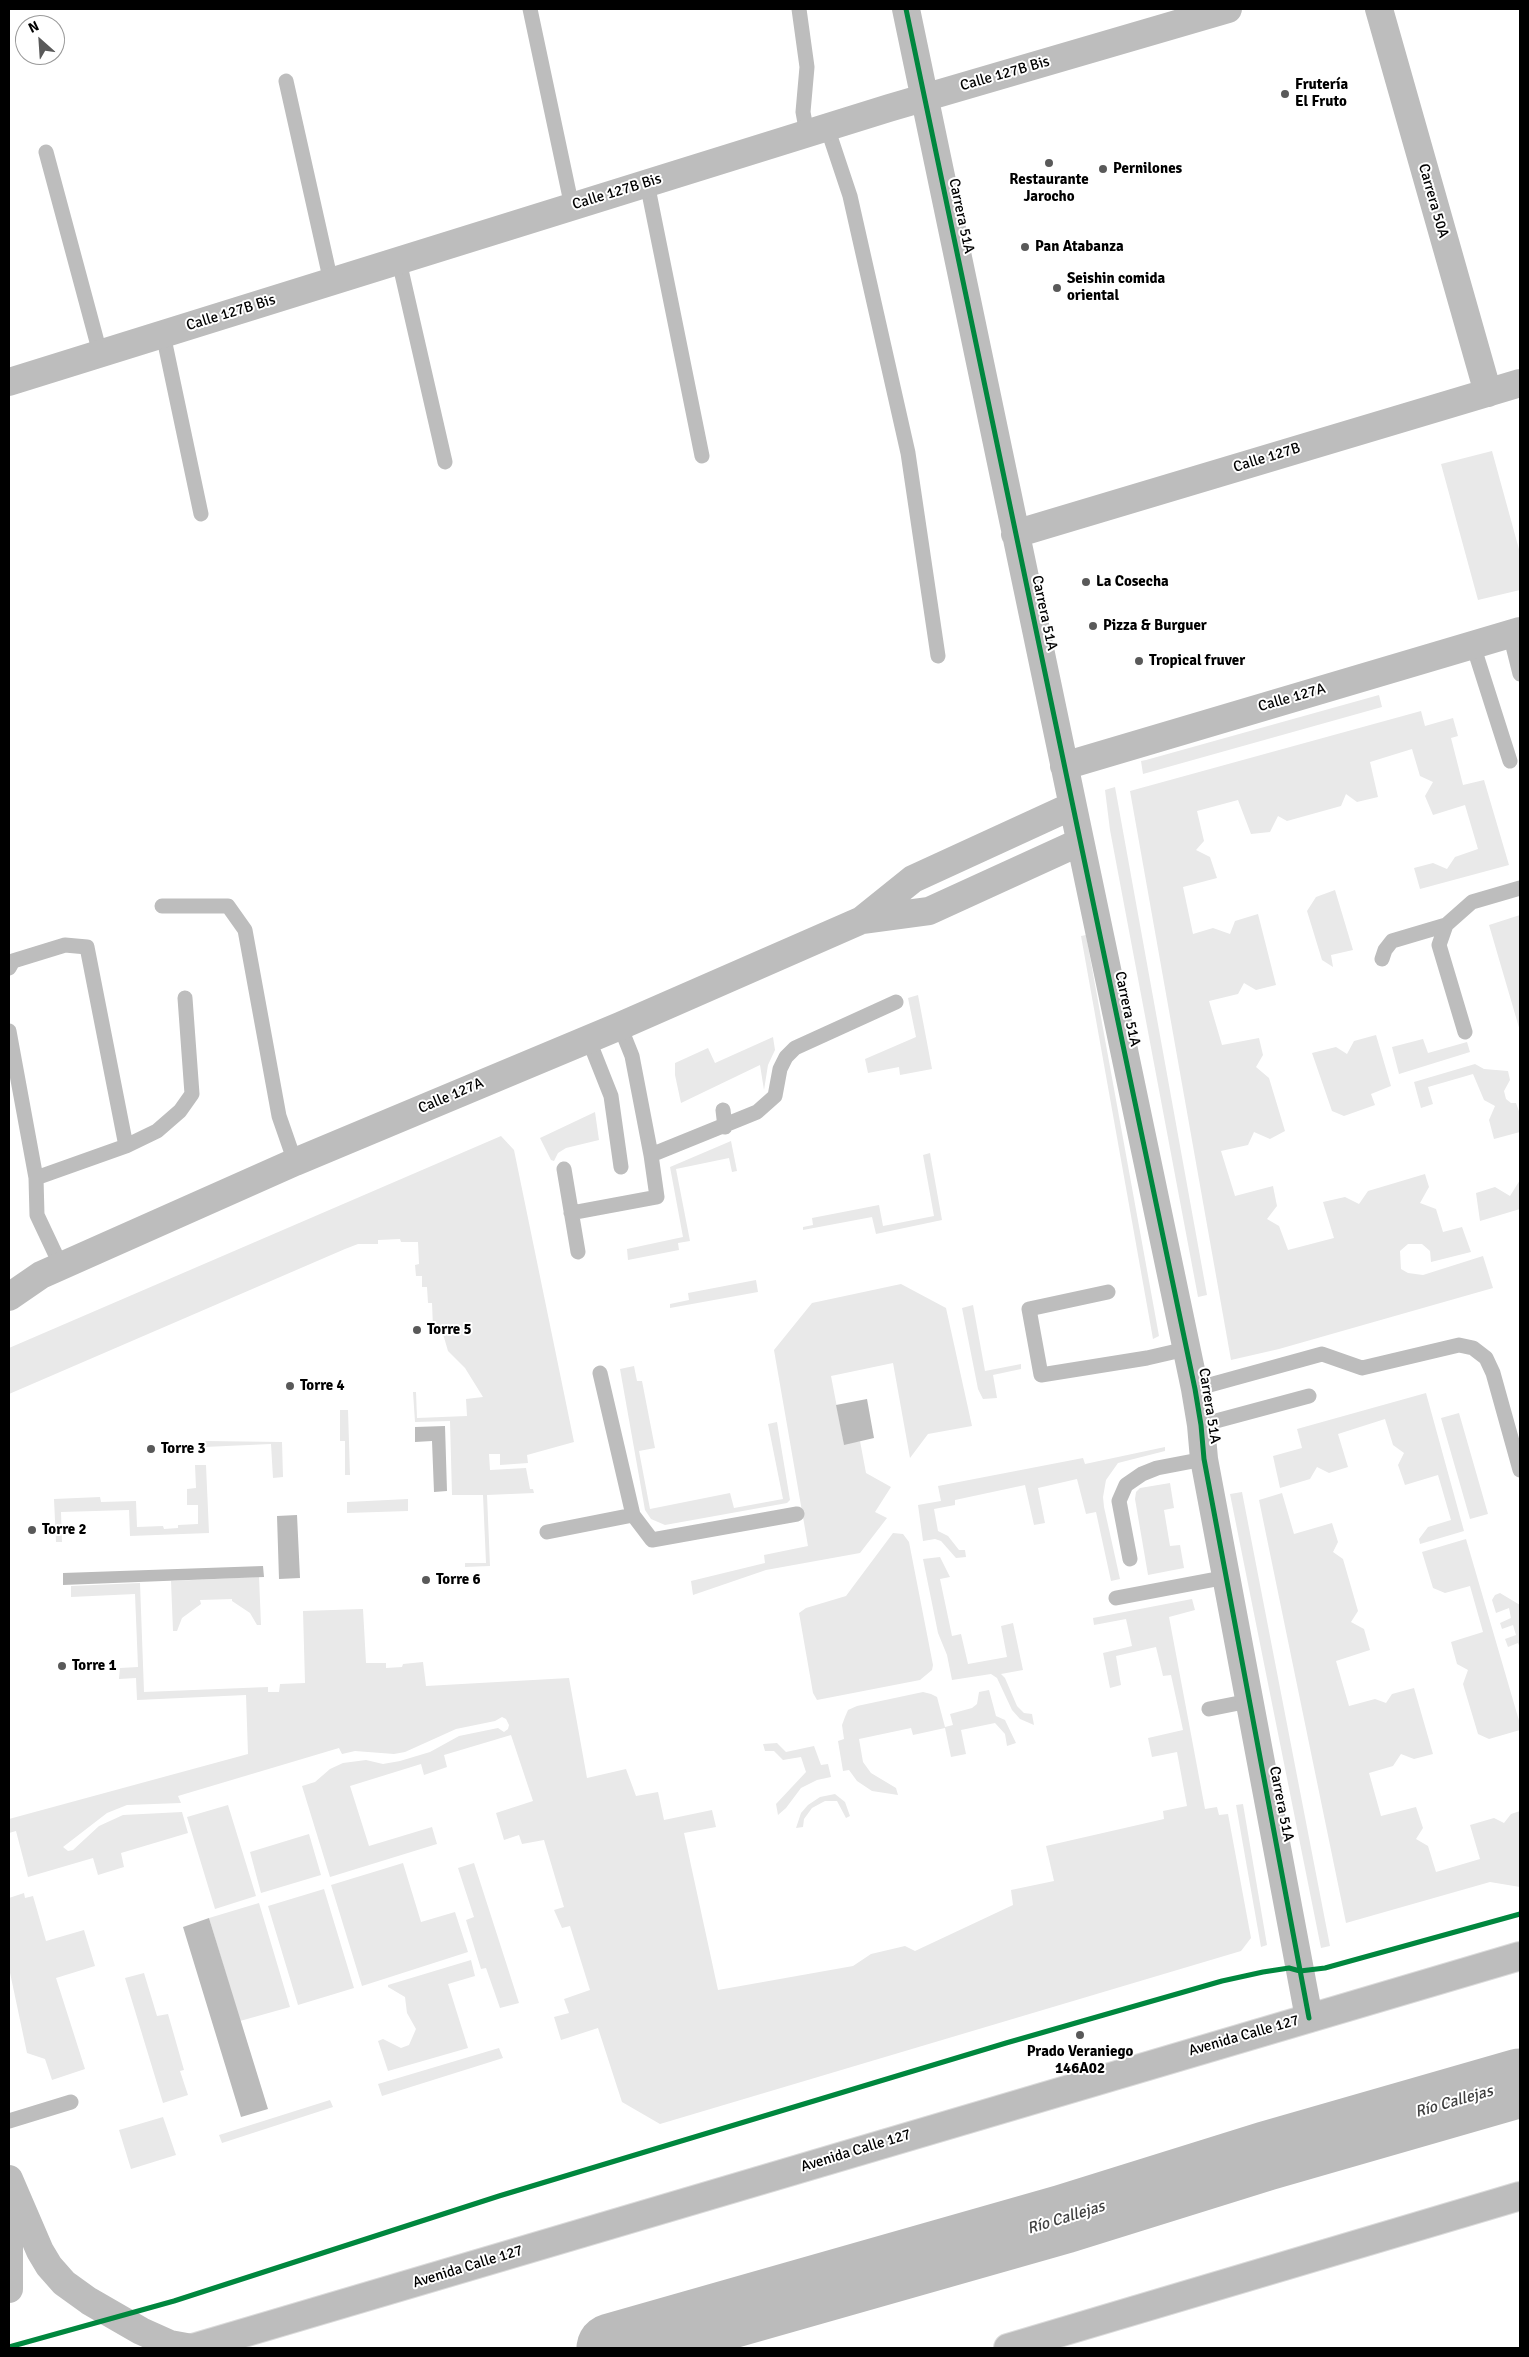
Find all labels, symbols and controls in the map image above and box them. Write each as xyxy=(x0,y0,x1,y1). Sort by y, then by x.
north arrow xyxy=(15,15,65,65)
text: N xyxy=(26,17,42,37)
street label: Calle 127B Bis xyxy=(958,53,1052,95)
place label: Frutería El Fruto xyxy=(1295,76,1348,111)
marker: Frutería El Fruto xyxy=(1279,88,1291,100)
marker: Restaurante Jarocho xyxy=(1043,157,1055,169)
place label: Pernilones xyxy=(1113,160,1182,178)
street label: Carrera 50A xyxy=(1414,162,1452,240)
marker: Pernilones xyxy=(1097,163,1109,175)
street label: Calle 127B Bis xyxy=(570,170,664,214)
place label: Restaurante Jarocho xyxy=(1009,171,1089,206)
street label: Carrera 51A xyxy=(944,177,978,255)
place label: Pan Atabanza xyxy=(1035,238,1124,256)
marker: Pan Atabanza xyxy=(1019,241,1031,253)
place label: Seishin comida oriental xyxy=(1067,270,1165,305)
marker: Seishin comida oriental xyxy=(1051,282,1063,294)
street label: Calle 127B Bis xyxy=(184,291,278,335)
street label: Calle 127B xyxy=(1231,439,1303,477)
place label: La Cosecha xyxy=(1096,573,1169,591)
street label: Carrera 51A xyxy=(1027,574,1061,652)
marker: La Cosecha xyxy=(1080,576,1092,588)
place label: Pizza & Burguer xyxy=(1103,617,1207,635)
marker: Pizza & Burguer xyxy=(1087,620,1099,632)
place label: Tropical fruver xyxy=(1149,652,1245,670)
marker: Tropical fruver xyxy=(1133,655,1145,667)
street label: Calle 127A xyxy=(1256,680,1328,716)
street label: Carrera 51A xyxy=(1110,970,1144,1048)
street label: Calle 127A xyxy=(416,1074,486,1118)
place label: Torre 5 xyxy=(427,1321,472,1339)
marker: Torre 5 xyxy=(411,1324,423,1336)
street label: Carrera 51A xyxy=(1194,1367,1224,1445)
place label: Torre 4 xyxy=(300,1377,345,1395)
marker: Torre 4 xyxy=(284,1380,296,1392)
place label: Torre 3 xyxy=(161,1440,206,1458)
marker: Torre 3 xyxy=(145,1443,157,1455)
place label: Torre 2 xyxy=(42,1521,87,1539)
marker: Torre 2 xyxy=(26,1524,38,1536)
place label: Torre 6 xyxy=(436,1571,481,1589)
marker: Torre 6 xyxy=(420,1574,432,1586)
place label: Torre 1 xyxy=(72,1657,117,1675)
marker: Torre 1 xyxy=(56,1660,68,1672)
street label: Carrera 51A xyxy=(1265,1765,1297,1843)
street label: Avenida Calle 127 xyxy=(1187,2012,1301,2060)
marker: Prado Veraniego 146A02 xyxy=(1074,2029,1086,2041)
place label: Prado Veraniego 146A02 xyxy=(1027,2043,1133,2078)
water label: Río Callejas xyxy=(1413,2082,1495,2122)
street label: Avenida Calle 127 xyxy=(799,2126,913,2176)
water label: Río Callejas xyxy=(1025,2197,1107,2239)
street label: Avenida Calle 127 xyxy=(411,2242,525,2292)

